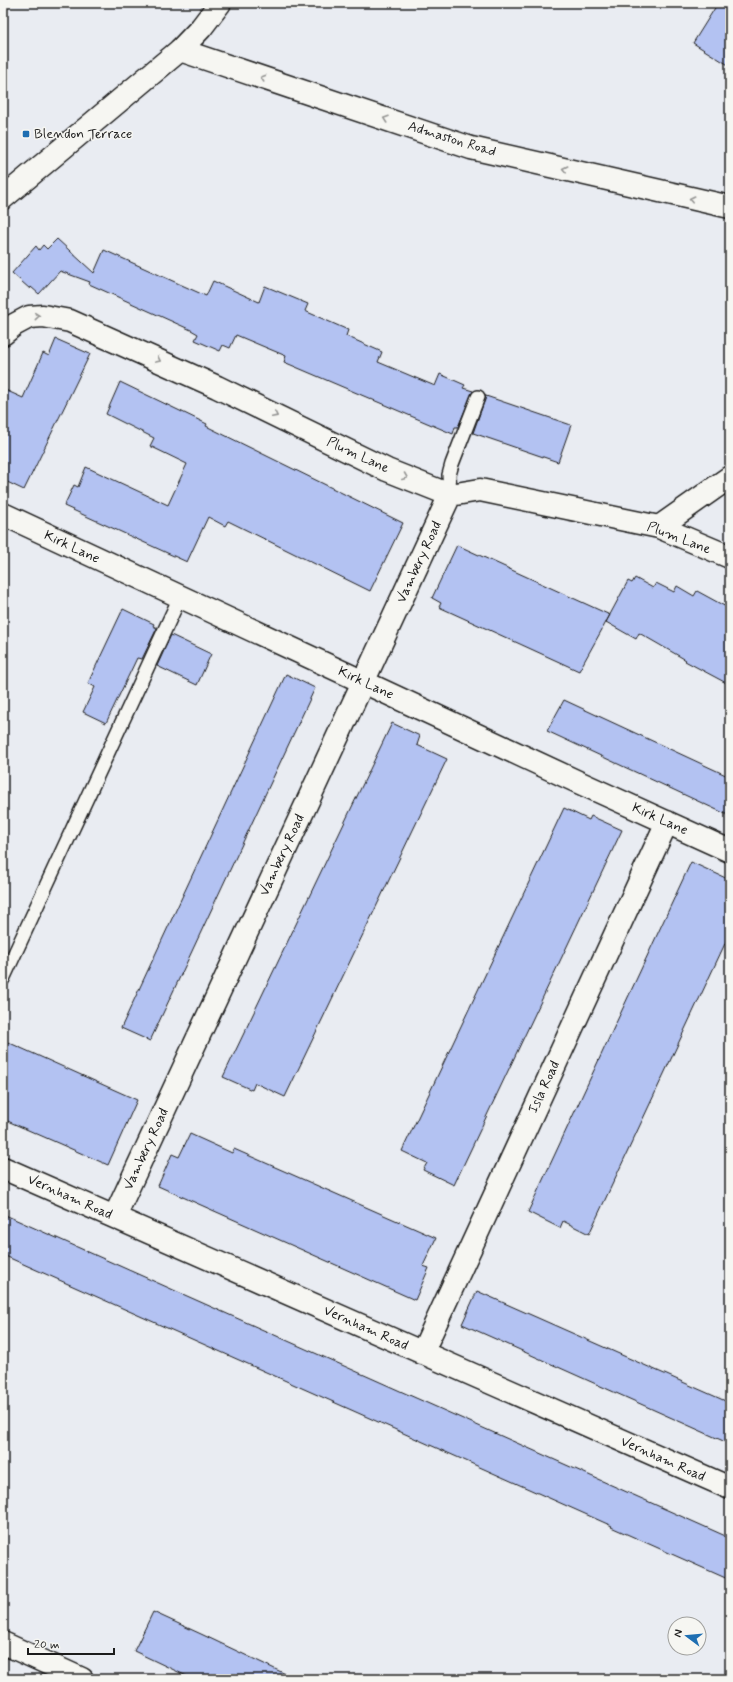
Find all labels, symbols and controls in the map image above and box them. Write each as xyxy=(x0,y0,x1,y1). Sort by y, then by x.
one-way arrow xyxy=(260,74,267,82)
one-way arrow xyxy=(383,115,390,124)
street label: Admaston Road xyxy=(406,117,498,161)
place label: Blendon Terrace xyxy=(34,125,132,143)
marker: Blendon Terrace xyxy=(21,129,31,139)
one-way arrow xyxy=(562,166,569,174)
one-way arrow xyxy=(689,195,695,203)
one-way arrow xyxy=(34,312,40,321)
one-way arrow xyxy=(153,355,161,363)
one-way arrow xyxy=(271,410,279,418)
street label: Plum Lane xyxy=(324,433,393,477)
one-way arrow xyxy=(401,472,409,480)
street label: Vambery Road xyxy=(392,518,446,606)
street label: Plum Lane xyxy=(644,518,714,559)
street label: Kirk Lane xyxy=(41,526,103,568)
street label: Kirk Lane xyxy=(335,662,397,704)
street label: Kirk Lane xyxy=(629,799,691,839)
street label: Vambery Road xyxy=(255,811,309,899)
street label: Isla Road xyxy=(524,1058,564,1116)
street label: Vambery Road xyxy=(119,1105,173,1193)
street label: Vernham Road xyxy=(25,1170,115,1224)
street label: Vernham Road xyxy=(321,1301,411,1355)
street label: Vernham Road xyxy=(618,1432,708,1486)
north arrow xyxy=(667,1616,707,1656)
text: N xyxy=(671,1628,686,1639)
scale bar xyxy=(28,1630,114,1656)
text: 20 m xyxy=(34,1637,60,1653)

